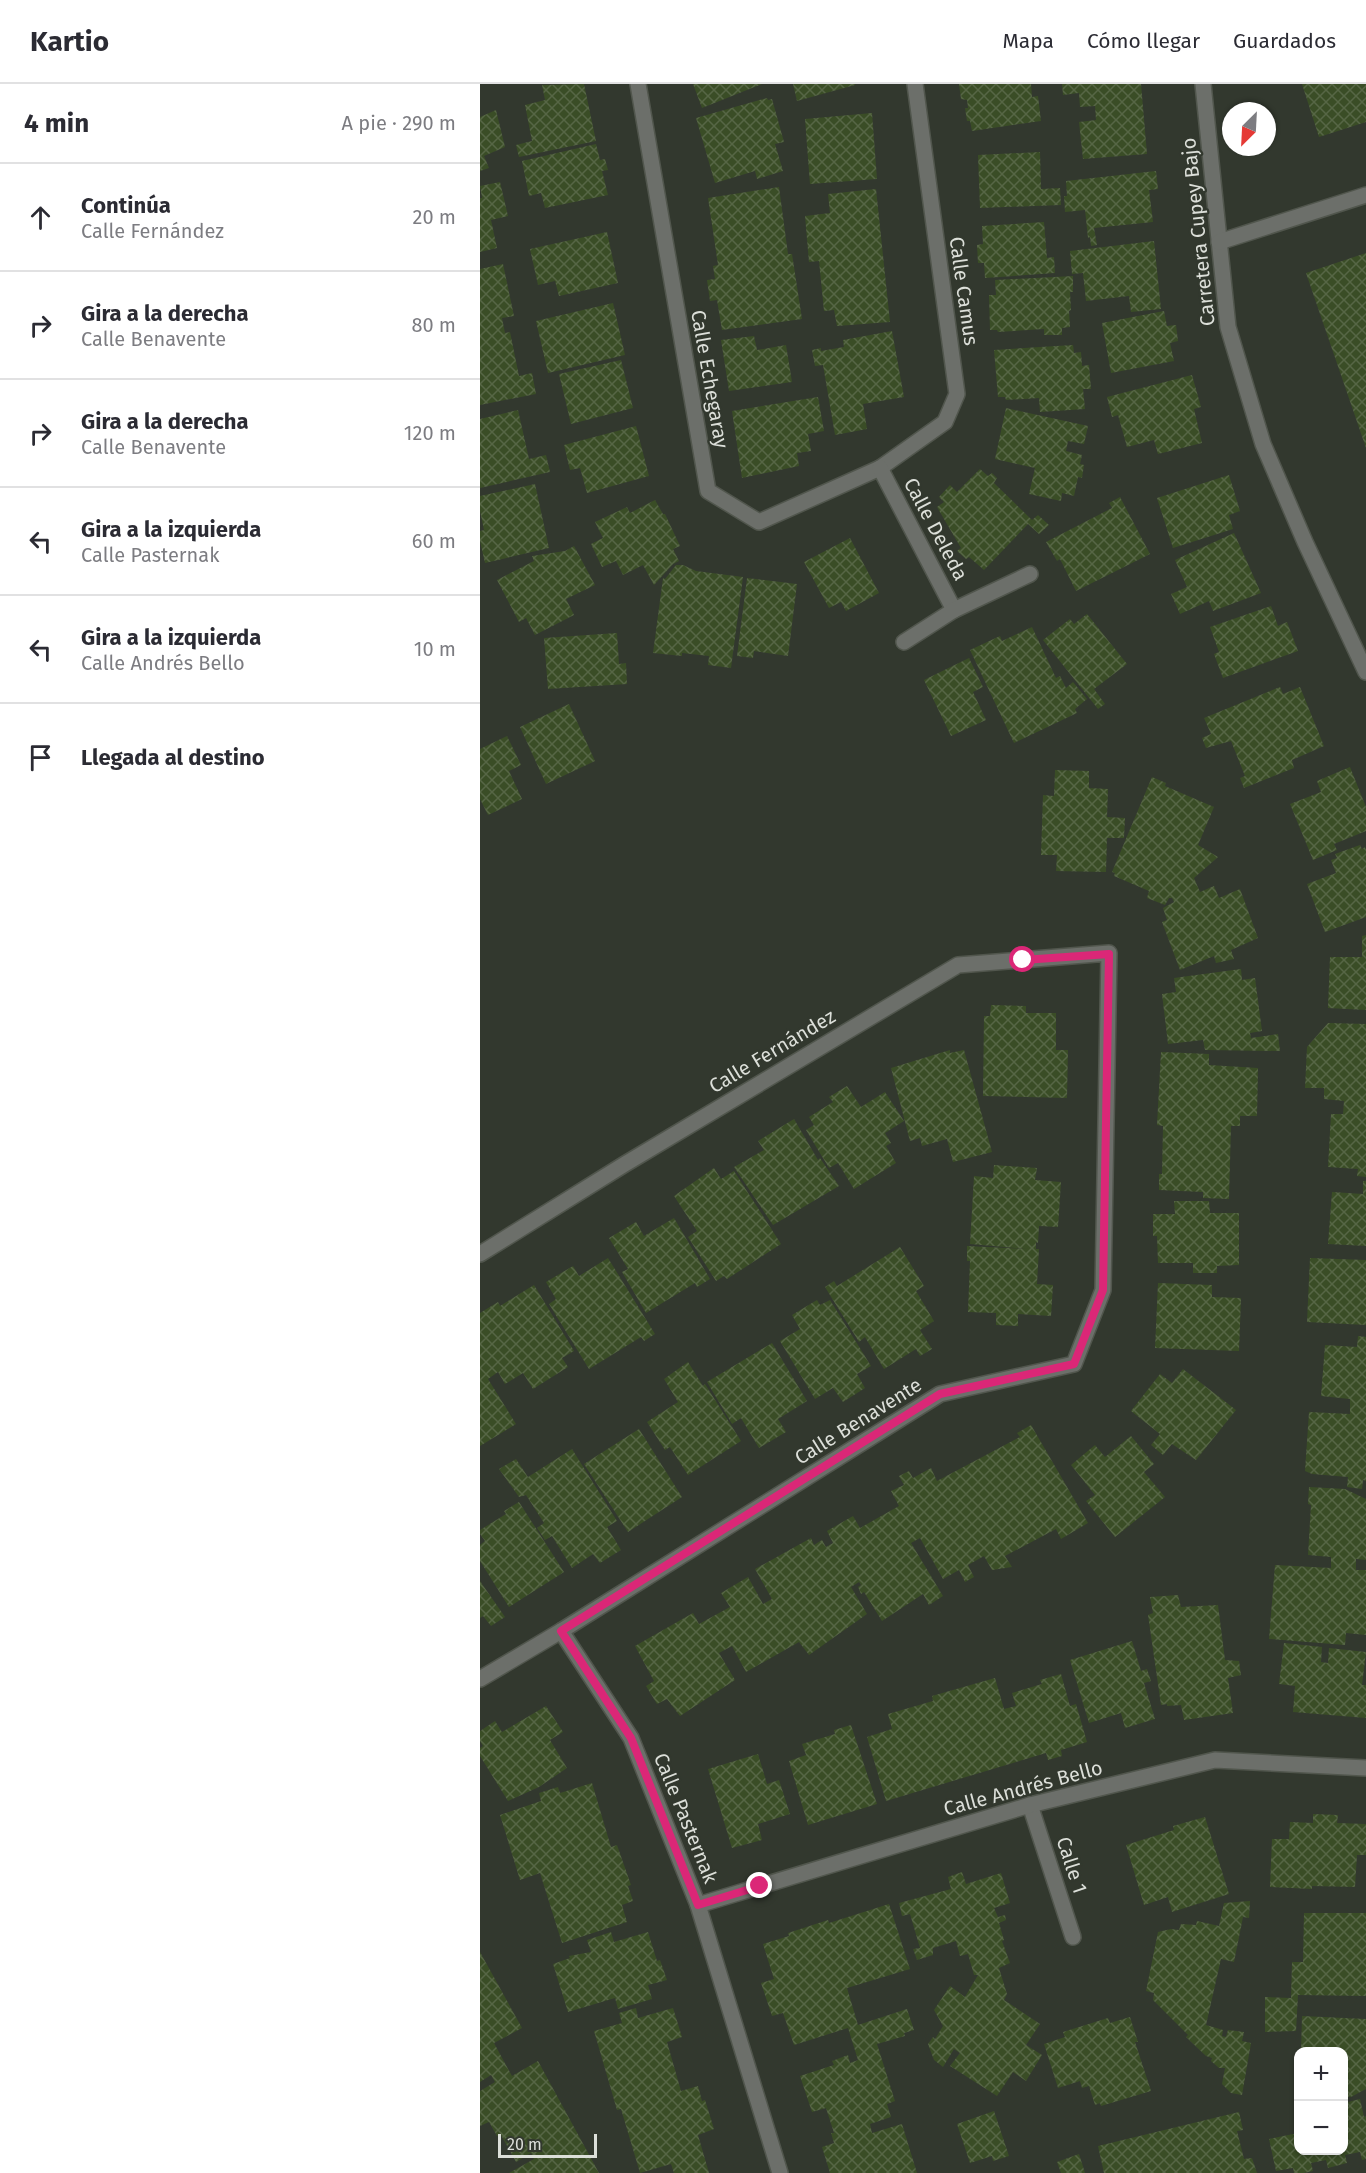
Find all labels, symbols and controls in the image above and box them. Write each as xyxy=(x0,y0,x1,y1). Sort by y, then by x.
text: Kartio xyxy=(30,25,109,58)
text: Mapa xyxy=(1002,28,1054,54)
text: Cómo llegar xyxy=(1087,28,1200,54)
text: Guardados xyxy=(1233,28,1336,54)
north arrow xyxy=(1222,102,1276,156)
text: 4 min xyxy=(24,108,89,139)
text: A pie · 290 m xyxy=(342,111,456,135)
street label: Carretera Cupey Bajo xyxy=(1176,137,1220,327)
text: Continúa xyxy=(81,192,171,219)
icon: ahead xyxy=(24,201,57,234)
text: 20 m xyxy=(413,205,456,229)
text: Calle Fernández xyxy=(81,219,224,243)
street label: Calle Camus xyxy=(944,235,984,347)
text: Gira a la derecha xyxy=(81,300,249,327)
street label: Calle Echegaray xyxy=(686,308,734,450)
icon: right xyxy=(24,309,57,342)
text: 80 m xyxy=(411,313,456,337)
text: Calle Benavente xyxy=(81,327,226,351)
text: Gira a la derecha xyxy=(81,408,249,435)
icon: right xyxy=(24,417,57,450)
text: 120 m xyxy=(404,421,456,445)
text: Calle Benavente xyxy=(81,435,226,459)
street label: Calle Deleda xyxy=(899,474,973,584)
text: Gira a la izquierda xyxy=(81,516,261,543)
icon: left xyxy=(24,525,57,558)
text: 60 m xyxy=(412,529,456,553)
text: Calle Pasternak xyxy=(81,543,219,567)
text: Gira a la izquierda xyxy=(81,624,261,651)
icon: left xyxy=(24,633,57,666)
text: 10 m xyxy=(414,637,456,661)
text: Calle Andrés Bello xyxy=(81,651,245,675)
icon: arrive xyxy=(24,741,57,774)
text: Llegada al destino xyxy=(81,744,265,771)
route start xyxy=(1009,946,1035,972)
street label: Calle Fernández xyxy=(705,1004,840,1098)
street label: Calle Benavente xyxy=(790,1372,926,1470)
street label: Calle Pasternak xyxy=(649,1749,723,1887)
street label: Calle Andrés Bello xyxy=(941,1755,1105,1821)
street label: Calle 1 xyxy=(1052,1834,1092,1896)
route end xyxy=(746,1872,772,1898)
map controls xyxy=(1294,2047,1348,2155)
button: + xyxy=(1294,2047,1348,2101)
button: − xyxy=(1294,2101,1348,2155)
scale bar xyxy=(498,2131,597,2158)
text: 20 m xyxy=(507,2135,542,2154)

